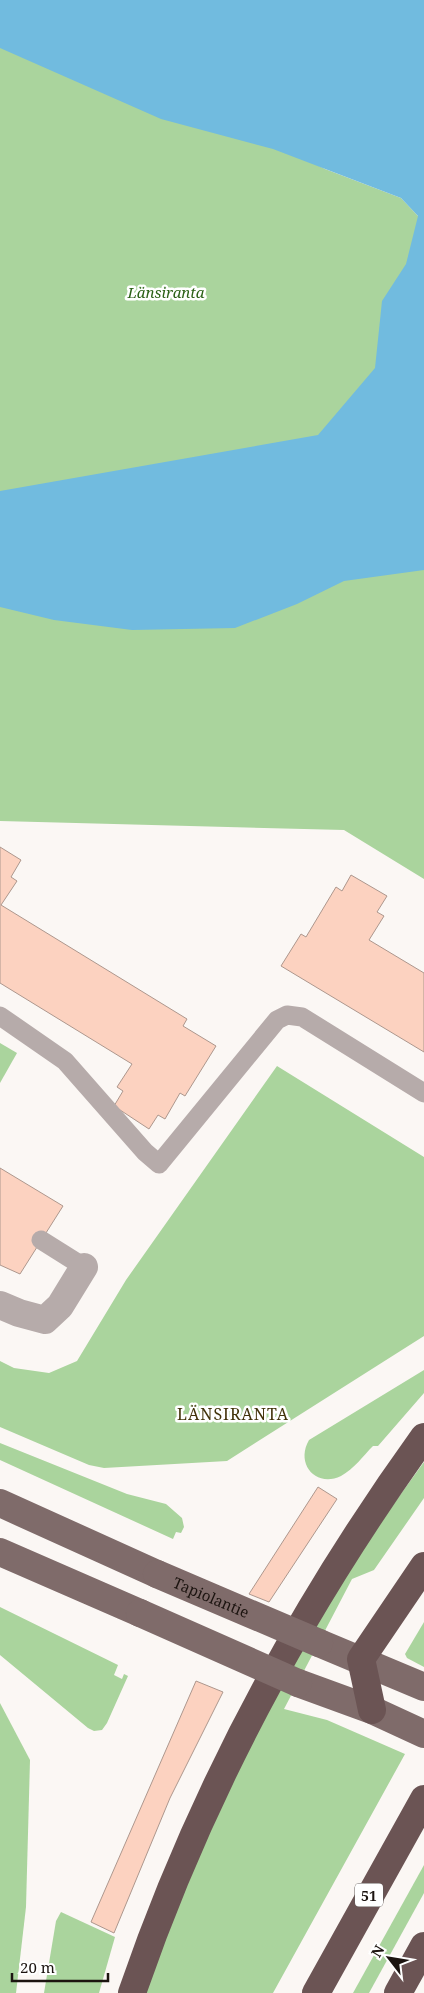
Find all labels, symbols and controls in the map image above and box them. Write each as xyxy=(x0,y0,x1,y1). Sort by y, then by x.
park label: Länsiranta xyxy=(126,282,205,302)
district label: LÄNSIRANTA xyxy=(177,1403,289,1425)
street label: Tapiolantie xyxy=(170,1572,252,1622)
road number: 51 xyxy=(355,1884,383,1906)
north arrow xyxy=(364,1933,414,1983)
text: N xyxy=(366,1941,388,1961)
scale bar xyxy=(12,1950,109,1982)
text: 20 m xyxy=(20,1957,55,1977)

